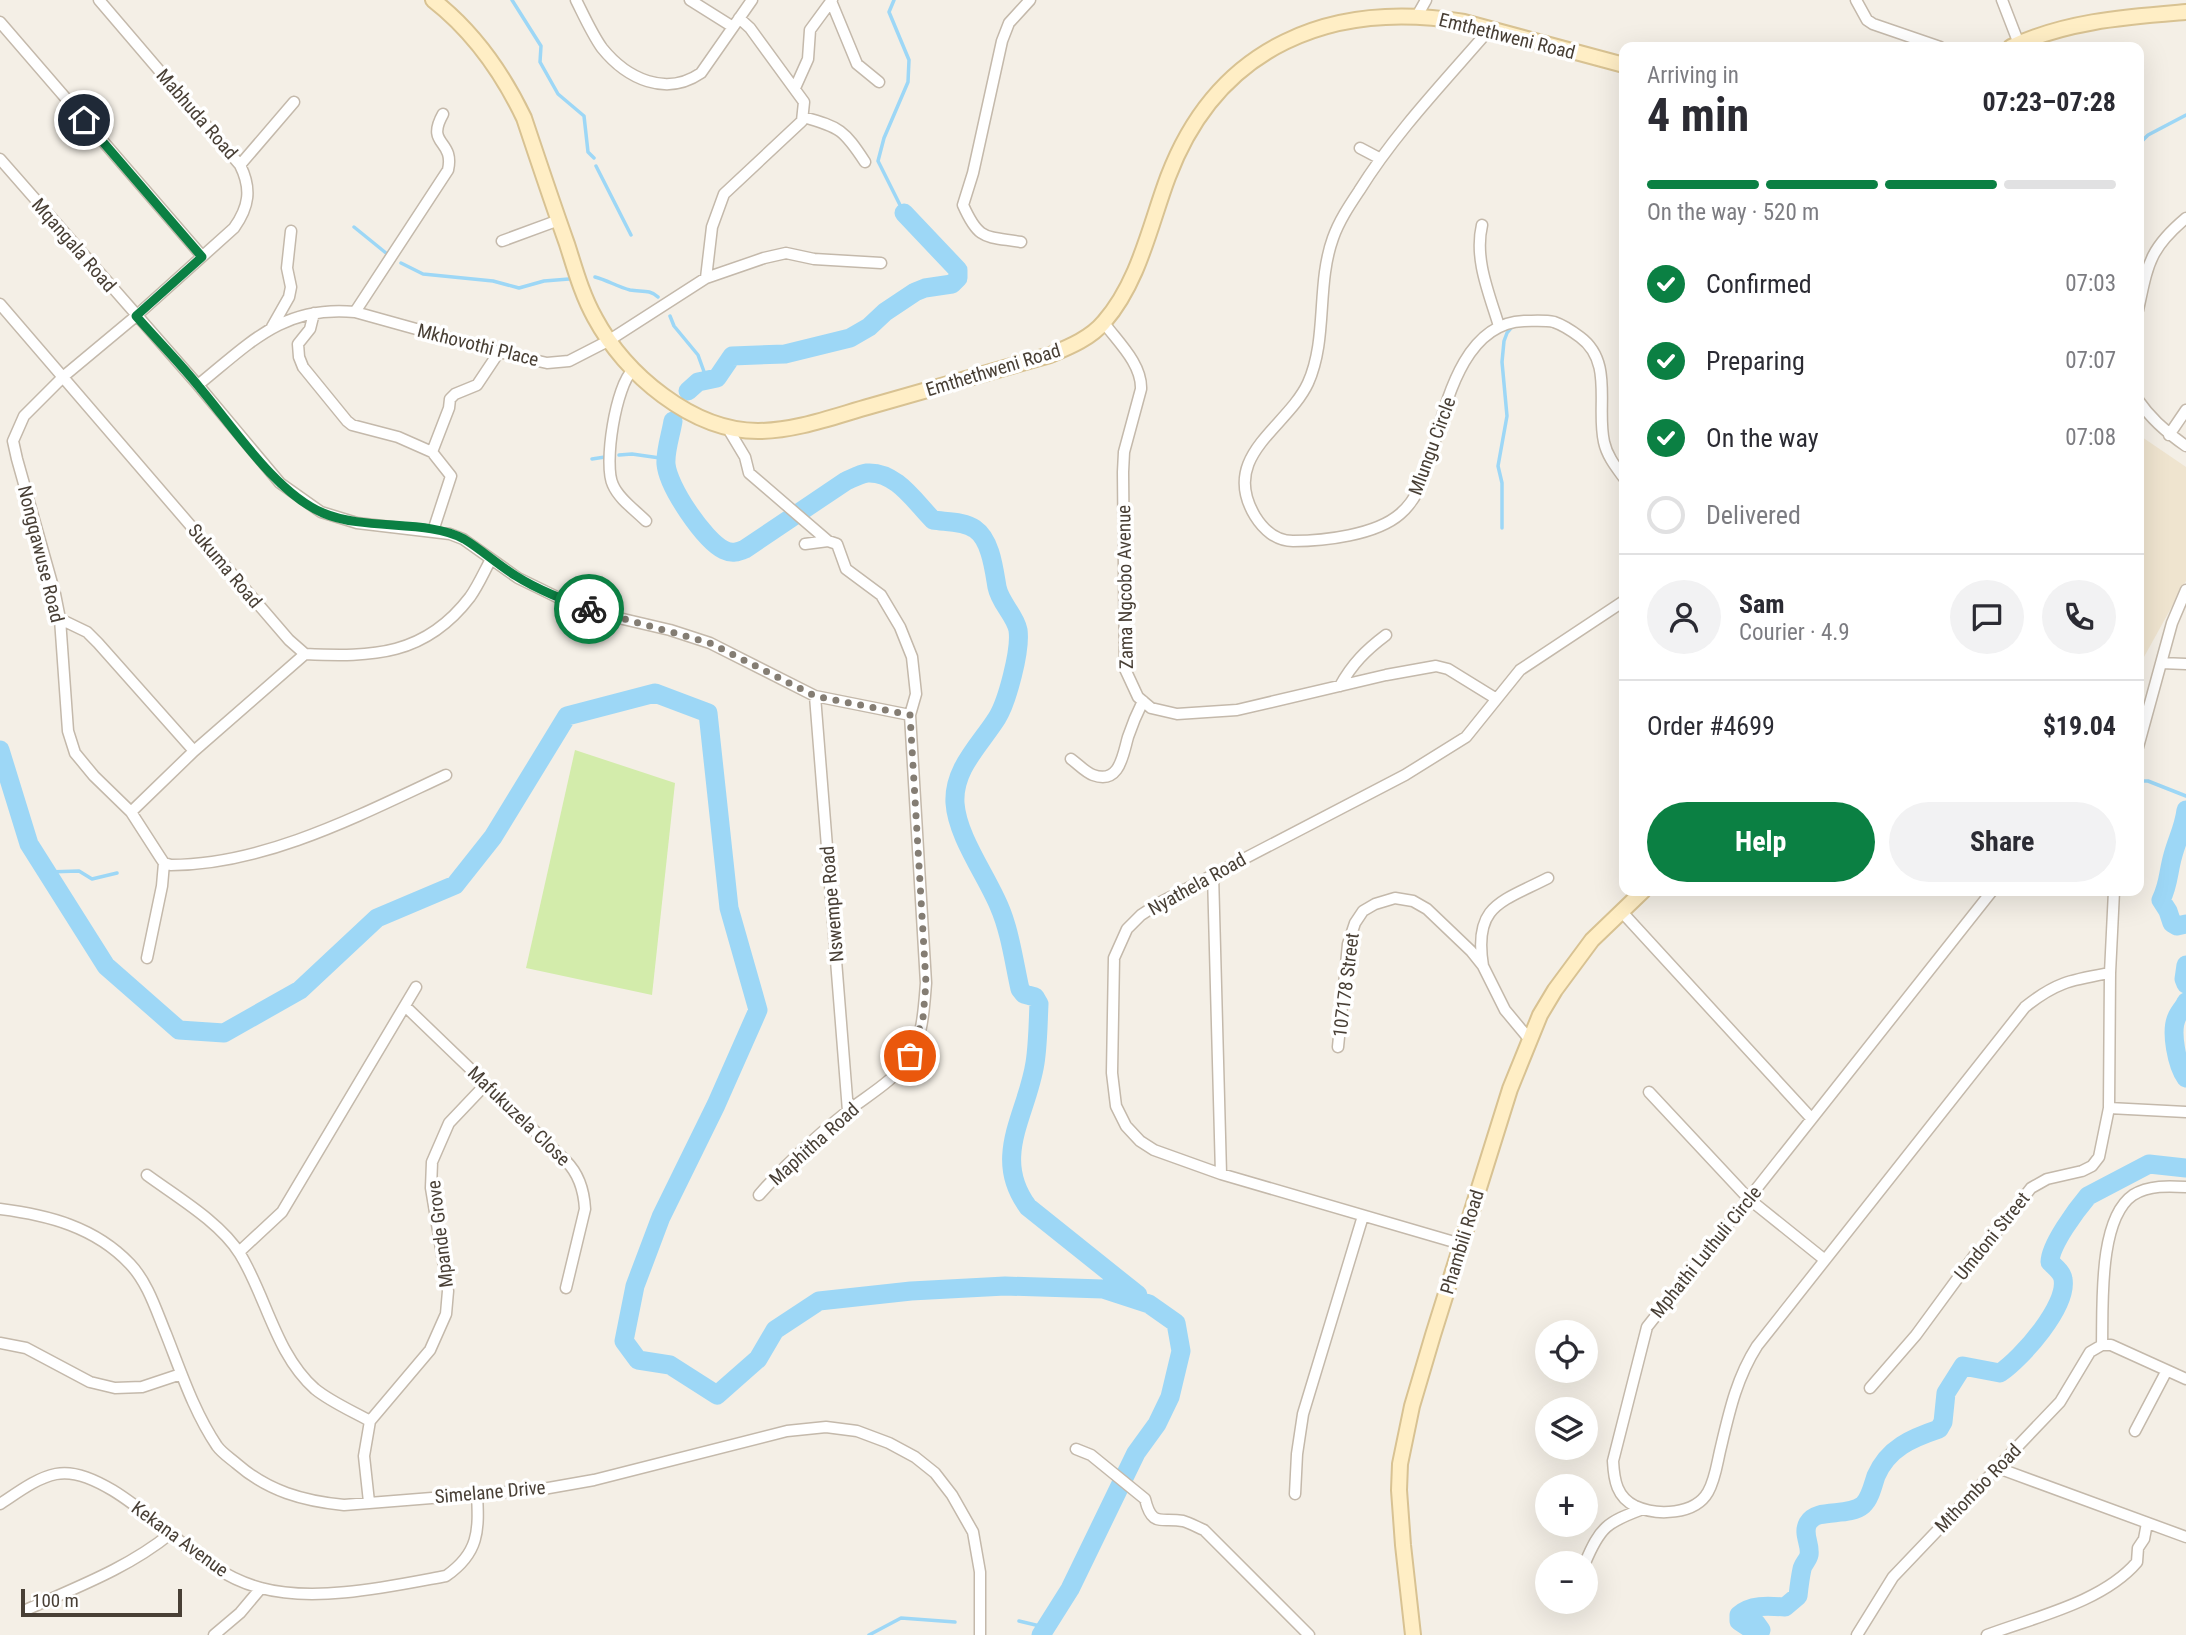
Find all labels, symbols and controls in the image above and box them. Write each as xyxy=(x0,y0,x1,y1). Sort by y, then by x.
street label: Emthethweni Road xyxy=(1437,8,1577,64)
text: Arriving in xyxy=(1647,62,1739,89)
street label: Mabhuda Road xyxy=(152,64,242,164)
text: 07:23–07:28 xyxy=(1982,87,2116,117)
text: 4 min xyxy=(1647,88,1749,142)
pin xyxy=(54,90,114,150)
icon: home xyxy=(65,101,103,139)
street label: Mqangala Road xyxy=(27,193,121,297)
text: On the way · 520 m xyxy=(1647,199,1819,226)
icon: check xyxy=(1647,265,1685,303)
text: Confirmed xyxy=(1706,269,1812,299)
text: 07:03 xyxy=(2065,270,2116,297)
street label: Mkhovothi Place xyxy=(415,319,541,371)
street label: Emthethweni Road xyxy=(923,339,1063,401)
icon: check xyxy=(1647,342,1685,380)
text: Preparing xyxy=(1706,346,1805,376)
text: 07:07 xyxy=(2065,347,2116,374)
street label: Mlungu Circle xyxy=(1404,394,1460,498)
icon: check xyxy=(1647,419,1685,457)
text: On the way xyxy=(1706,423,1819,453)
text: 07:08 xyxy=(2065,424,2116,451)
street label: Nongqawuse Road xyxy=(13,483,69,625)
text: Delivered xyxy=(1706,500,1801,530)
street label: Zama Ngcobo Avenue xyxy=(1112,505,1138,669)
street label: Sukuma Road xyxy=(183,519,267,613)
courier xyxy=(554,574,624,644)
button: person xyxy=(1647,580,1721,654)
button: chat xyxy=(1950,580,2024,654)
button: phone xyxy=(2042,580,2116,654)
text: Sam xyxy=(1739,589,1785,619)
icon: bike xyxy=(570,590,608,628)
text: Courier · 4.9 xyxy=(1739,619,1850,646)
text: Order #4699 xyxy=(1647,711,1775,741)
text: $19.04 xyxy=(2043,711,2116,741)
button: Help xyxy=(1647,802,1875,882)
button: Share xyxy=(1889,802,2116,882)
street label: Nswempe Road xyxy=(815,845,849,963)
street label: Nyathela Road xyxy=(1144,848,1250,920)
street label: 107178 Street xyxy=(1328,931,1364,1039)
pin xyxy=(880,1026,940,1086)
icon: bag xyxy=(891,1037,929,1075)
street label: Mafukuzela Close xyxy=(463,1061,575,1171)
street label: Maphitha Road xyxy=(764,1098,864,1190)
street label: Mpande Grove xyxy=(422,1179,458,1289)
street label: Mphathi Luthuli Circle xyxy=(1646,1181,1766,1323)
street label: Phambili Road xyxy=(1435,1187,1489,1297)
street label: Umdoni Street xyxy=(1950,1187,2034,1285)
map controls xyxy=(1535,1320,1598,1614)
button: locate xyxy=(1535,1320,1598,1383)
button: layers xyxy=(1535,1397,1598,1460)
street label: Mthombo Road xyxy=(1930,1439,2026,1537)
button: + xyxy=(1535,1474,1598,1537)
street label: Simelane Drive xyxy=(434,1476,547,1508)
street label: Kekana Avenue xyxy=(127,1496,233,1582)
button: − xyxy=(1535,1551,1598,1614)
scale bar xyxy=(21,1586,182,1618)
text: 100 m xyxy=(32,1589,79,1612)

